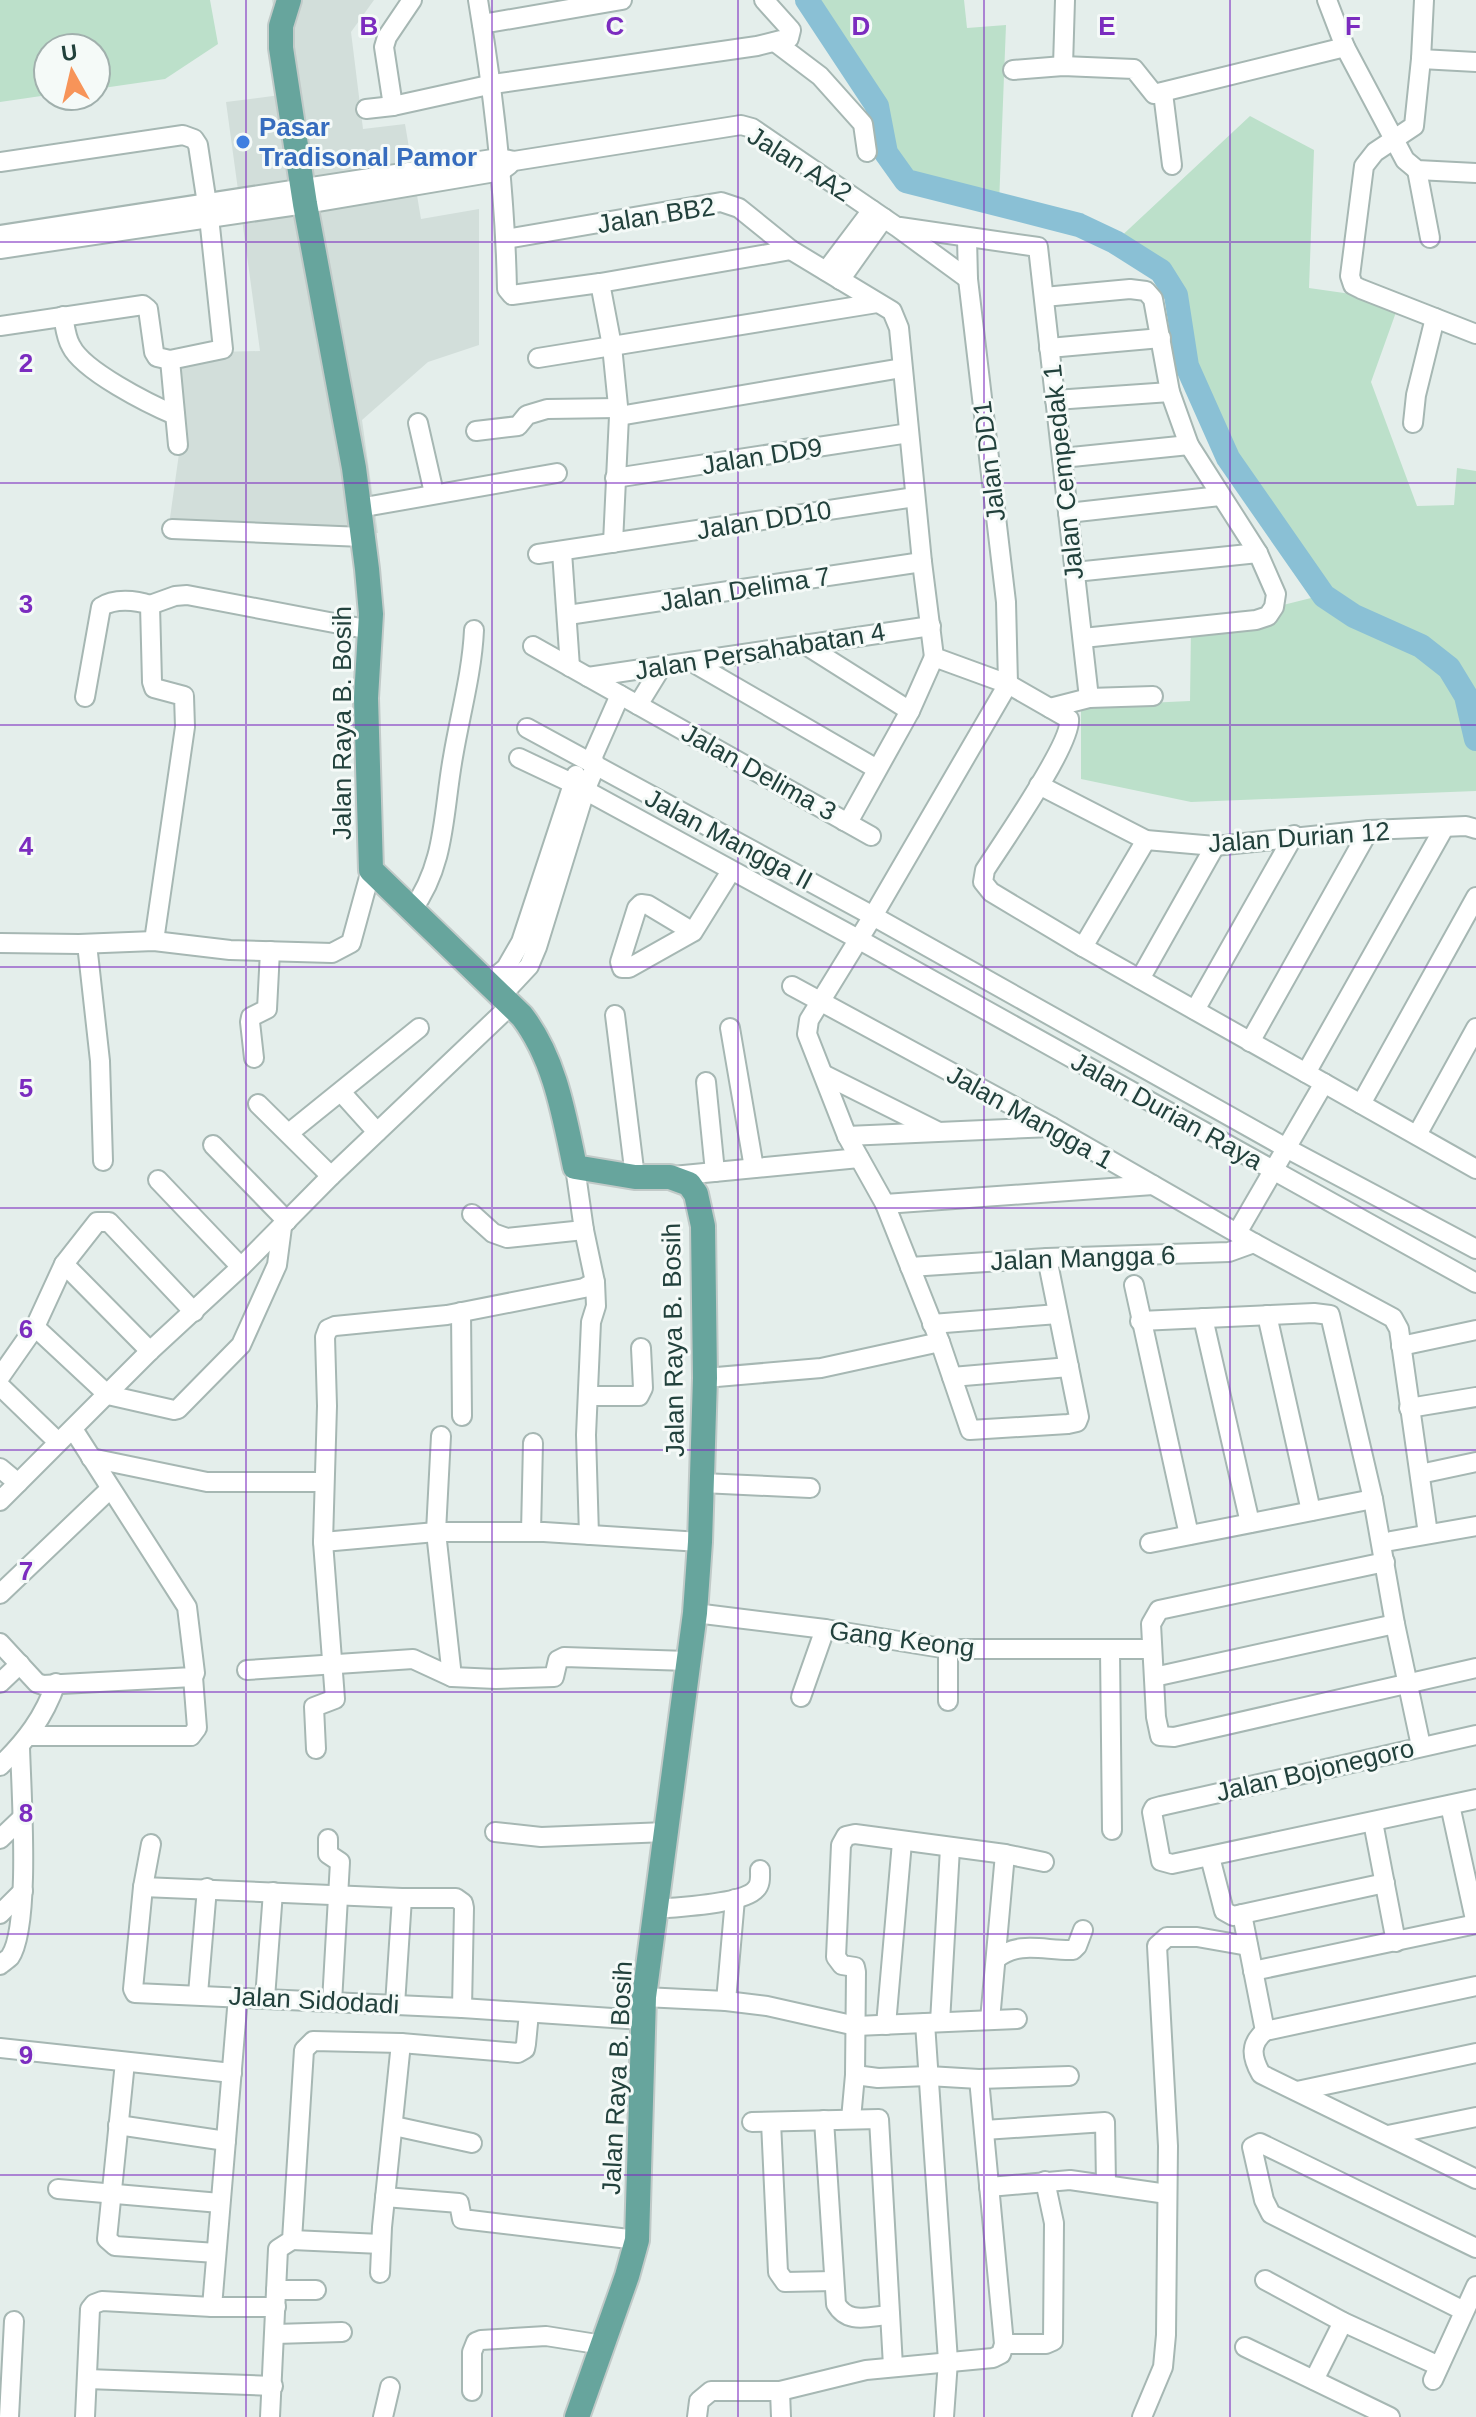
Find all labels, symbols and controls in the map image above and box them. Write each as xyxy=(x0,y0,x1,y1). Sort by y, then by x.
text: B xyxy=(360,11,378,41)
text: C xyxy=(606,11,625,41)
text: D xyxy=(852,11,870,41)
text: E xyxy=(1098,11,1116,41)
text: F xyxy=(1345,11,1361,41)
north arrow xyxy=(32,32,112,112)
text: U xyxy=(60,39,79,66)
place label: Pasar Tradisonal Pamor xyxy=(259,112,477,172)
street label: Jalan AA2 xyxy=(742,120,858,208)
marker: Pasar Tradisonal Pamor xyxy=(234,133,252,151)
street label: Jalan BB2 xyxy=(595,191,717,239)
text: 2 xyxy=(19,348,33,378)
street label: Jalan Cempedak 1 xyxy=(1037,363,1089,581)
street label: Jalan DD1 xyxy=(967,399,1011,523)
street label: Jalan DD9 xyxy=(700,432,824,480)
street label: Jalan DD10 xyxy=(695,495,833,545)
street label: Jalan Delima 7 xyxy=(658,561,832,617)
text: 3 xyxy=(19,589,33,619)
street label: Jalan Raya B. Bosih xyxy=(327,606,357,840)
street label: Jalan Persahabatan 4 xyxy=(633,616,887,686)
street label: Jalan Delima 3 xyxy=(677,717,841,827)
street label: Jalan Mangga II xyxy=(640,782,818,896)
street label: Jalan Durian 12 xyxy=(1207,816,1391,858)
text: 4 xyxy=(19,831,34,861)
street label: Jalan Durian Raya xyxy=(1066,1046,1268,1176)
street label: Jalan Mangga 1 xyxy=(942,1059,1118,1175)
text: 5 xyxy=(19,1073,33,1103)
street label: Jalan Raya B. Bosih xyxy=(656,1223,690,1457)
street label: Jalan Mangga 6 xyxy=(990,1240,1176,1276)
text: 6 xyxy=(19,1314,33,1344)
text: 7 xyxy=(19,1556,33,1586)
street label: Gang Keong xyxy=(828,1615,976,1663)
street label: Jalan Bojonegoro xyxy=(1213,1733,1417,1807)
text: 8 xyxy=(19,1798,33,1828)
street label: Jalan Raya B. Bosih xyxy=(596,1960,638,2196)
street label: Jalan Sidodadi xyxy=(228,1981,400,2019)
text: 9 xyxy=(19,2040,33,2070)

